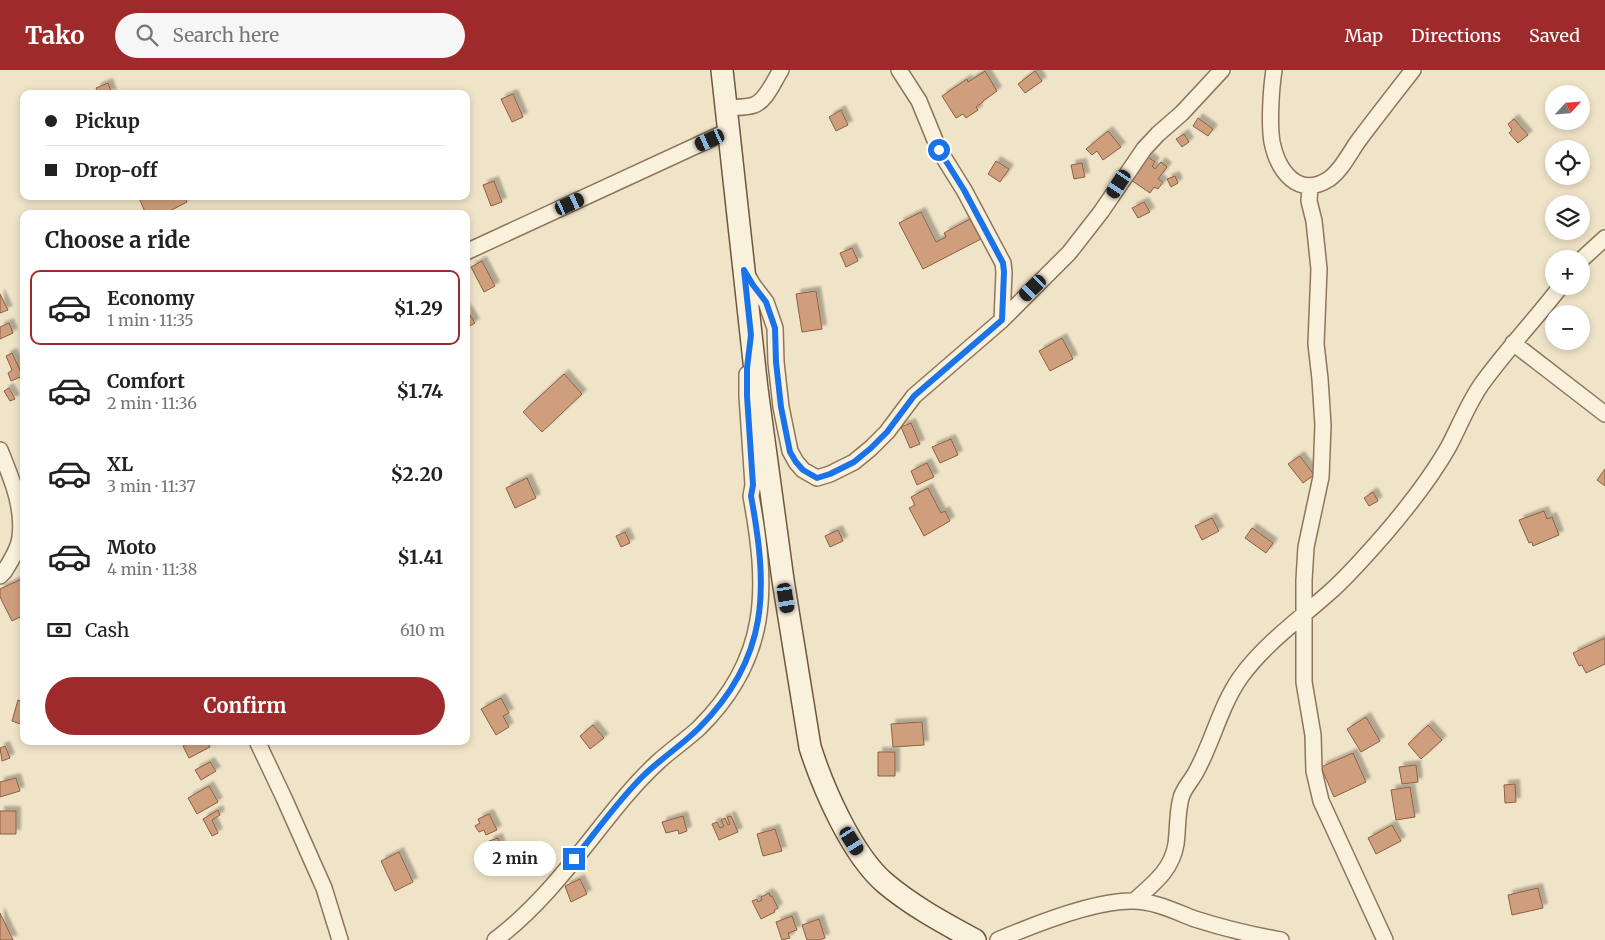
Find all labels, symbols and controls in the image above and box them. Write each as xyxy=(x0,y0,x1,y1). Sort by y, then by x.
search box xyxy=(115,13,465,58)
text: Tako xyxy=(25,20,85,51)
icon: search xyxy=(133,21,161,49)
text: Search here xyxy=(173,23,279,47)
text: Map xyxy=(1345,24,1383,47)
text: Directions xyxy=(1411,24,1501,47)
text: Saved xyxy=(1529,24,1580,47)
north arrow xyxy=(1545,85,1590,130)
map controls xyxy=(1545,85,1590,350)
text: Pickup xyxy=(75,109,140,133)
car xyxy=(693,127,726,153)
route start xyxy=(928,139,950,161)
button: locate xyxy=(1545,140,1590,185)
text: Drop-off xyxy=(75,158,157,182)
car xyxy=(1104,167,1133,201)
car xyxy=(553,191,586,217)
button: layers xyxy=(1545,195,1590,240)
text: Choose a ride xyxy=(45,226,190,254)
button: + xyxy=(1545,250,1590,295)
car xyxy=(1016,272,1049,304)
icon: car xyxy=(47,285,92,330)
text: Economy xyxy=(107,286,195,310)
text: $1.29 xyxy=(394,296,443,320)
button: − xyxy=(1545,305,1590,350)
text: 1 min · 11:35 xyxy=(107,310,194,330)
icon: car xyxy=(47,368,92,413)
text: Comfort xyxy=(107,369,185,393)
text: $1.74 xyxy=(397,379,443,403)
text: 2 min · 11:36 xyxy=(107,393,197,413)
icon: car xyxy=(47,451,92,496)
text: XL xyxy=(107,452,133,476)
text: $2.20 xyxy=(390,462,443,486)
text: 3 min · 11:37 xyxy=(107,476,196,496)
icon: car xyxy=(47,534,92,579)
text: Moto xyxy=(107,535,156,559)
text: $1.41 xyxy=(397,545,443,569)
text: 4 min · 11:38 xyxy=(107,559,197,579)
car xyxy=(776,582,795,614)
icon: cash xyxy=(45,616,73,644)
text: Cash xyxy=(85,618,129,642)
text: 610 m xyxy=(400,620,445,640)
button: Confirm xyxy=(45,677,445,735)
car xyxy=(837,824,866,858)
callout: 2 min xyxy=(474,842,556,876)
text: 2 min xyxy=(492,848,538,868)
route end xyxy=(563,848,585,870)

